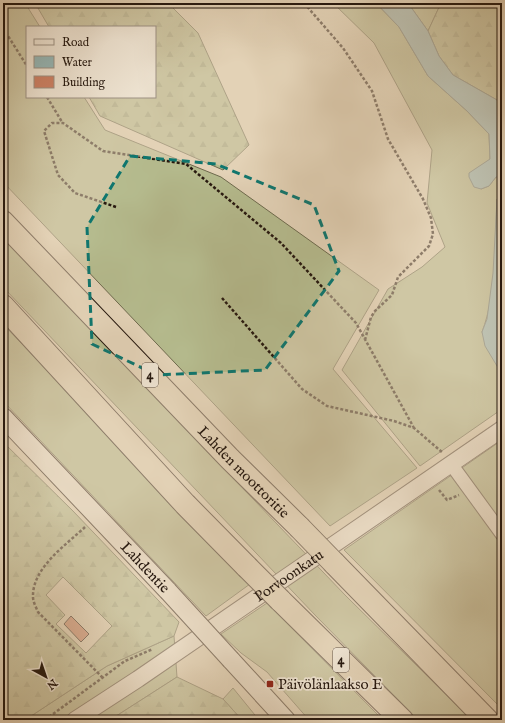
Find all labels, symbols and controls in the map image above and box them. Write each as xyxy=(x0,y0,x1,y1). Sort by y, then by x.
legend xyxy=(26,26,156,98)
text: Road xyxy=(62,35,90,50)
text: Water xyxy=(62,55,93,70)
text: Building xyxy=(62,75,106,90)
road number: 4 xyxy=(142,363,158,387)
street label: Lahden moottoritie xyxy=(194,422,294,522)
street label: Lahdentie xyxy=(117,537,174,597)
street label: Porvoonkatu xyxy=(250,545,327,606)
road number: 4 xyxy=(333,648,349,672)
north arrow xyxy=(26,657,66,697)
text: N xyxy=(43,675,61,693)
place label: Päivölänlaakso E xyxy=(278,675,382,694)
marker: Päivölänlaakso E xyxy=(265,679,275,689)

